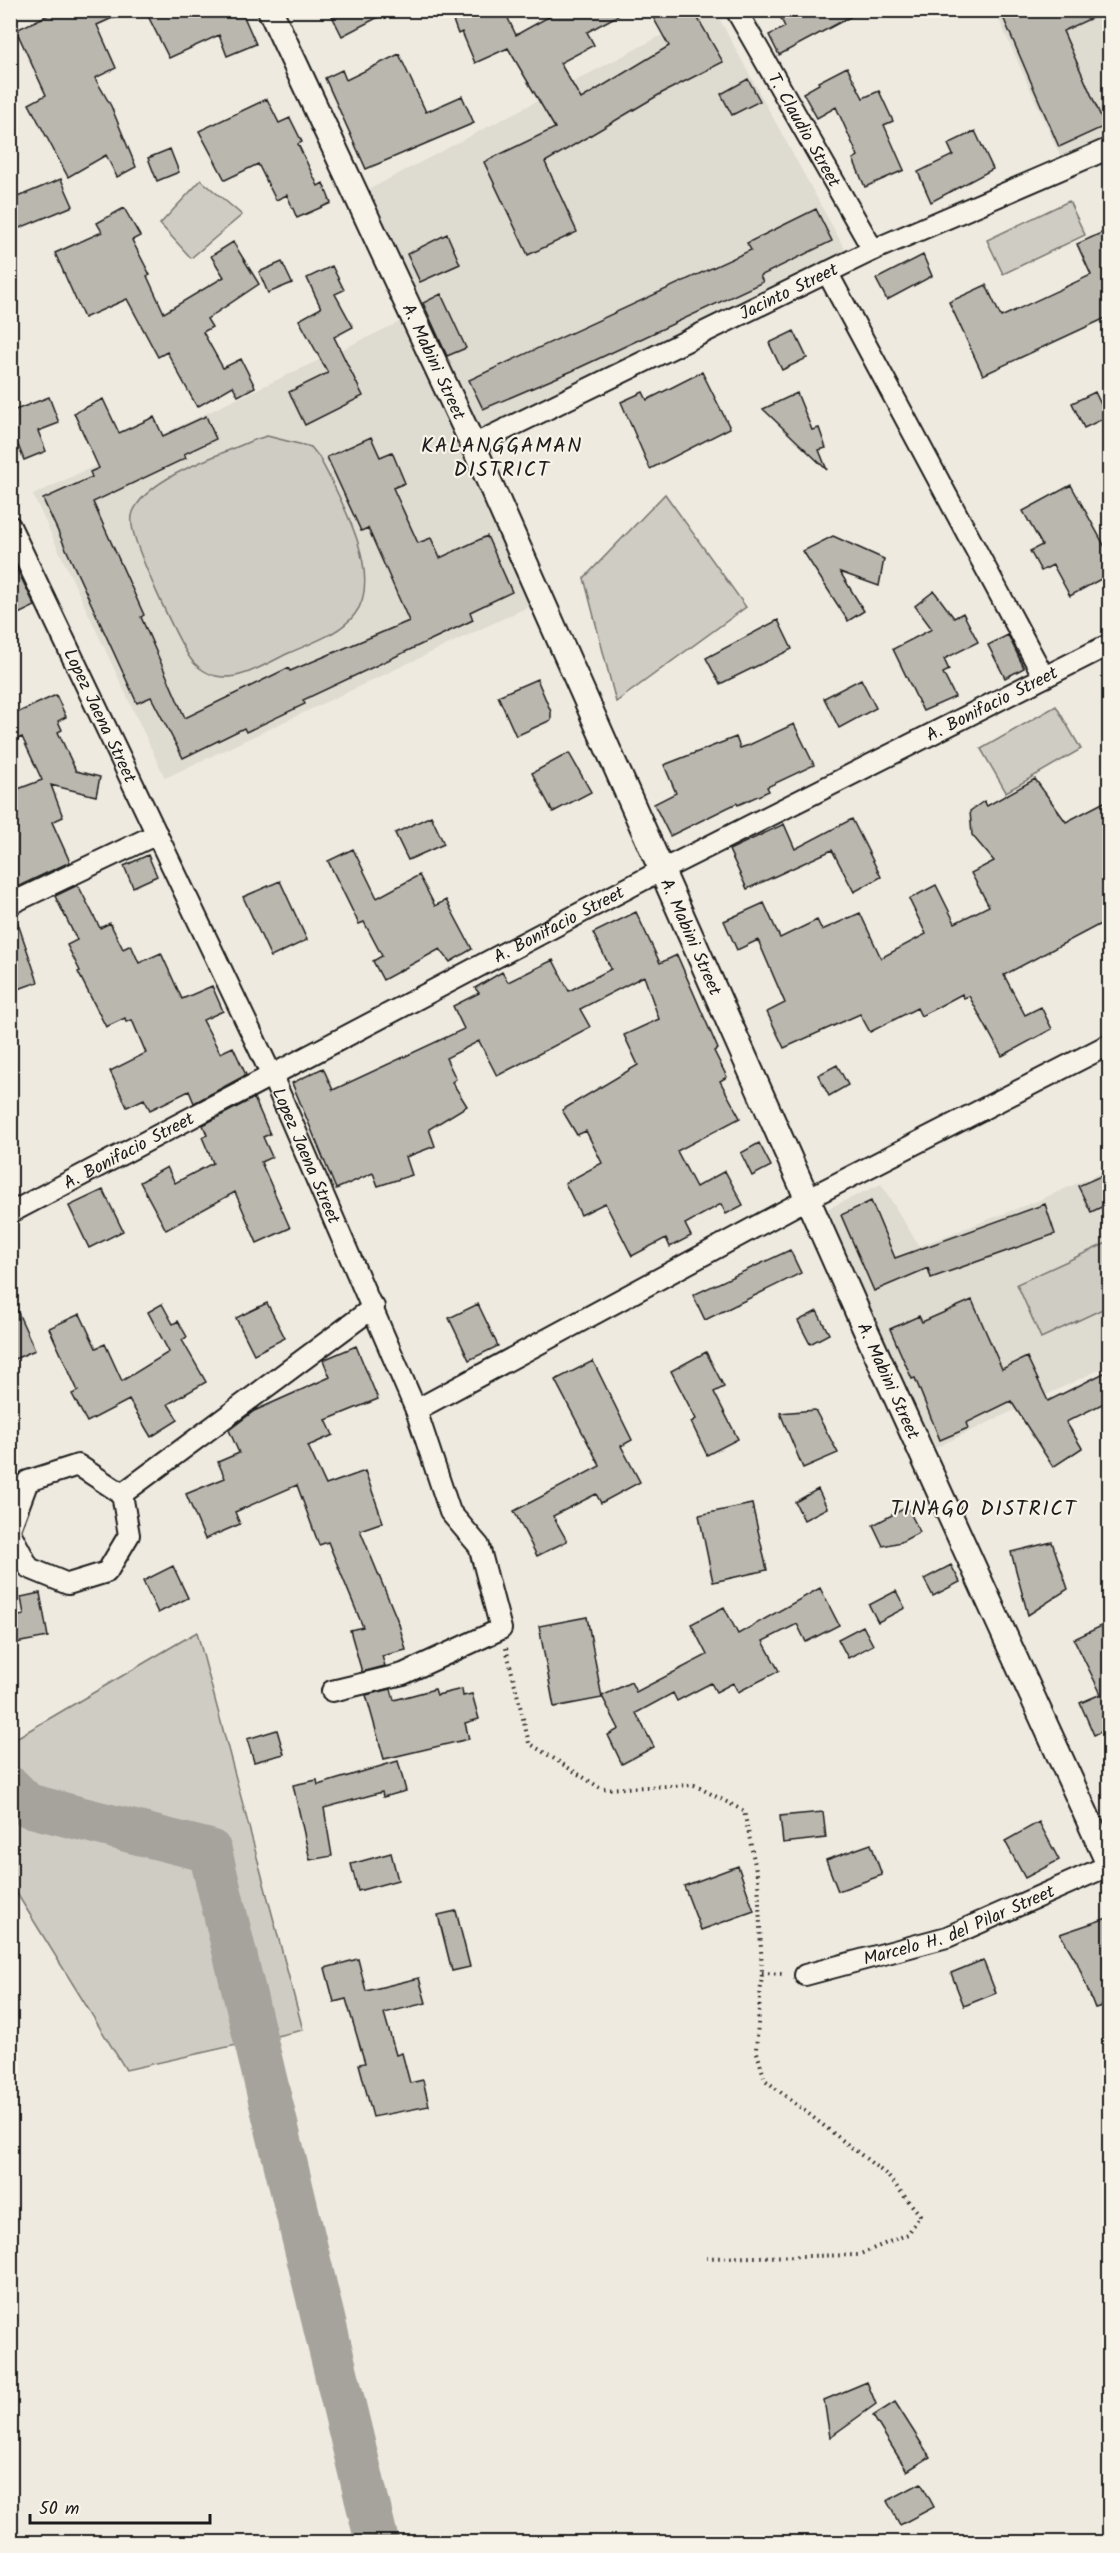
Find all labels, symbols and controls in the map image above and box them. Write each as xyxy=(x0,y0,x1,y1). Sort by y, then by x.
street label: T. Claudio Street xyxy=(759,68,848,194)
street label: Jacinto Street xyxy=(735,256,844,329)
street label: A. Mabini Street xyxy=(393,299,473,426)
district label: KALANGGAMAN DISTRICT xyxy=(421,430,583,487)
street label: Lopez Jaena Street xyxy=(55,644,144,789)
street label: A. Bonifacio Street xyxy=(921,659,1064,751)
street label: A. Mabini Street xyxy=(651,874,729,1002)
street label: A. Bonifacio Street xyxy=(489,879,631,972)
street label: Lopez Jaena Street xyxy=(263,1084,348,1230)
street label: A. Bonifacio Street xyxy=(59,1105,201,1198)
street label: A. Mabini Street xyxy=(848,1318,927,1446)
district label: TINAGO DISTRICT xyxy=(891,1493,1077,1526)
street label: Marcelo H. del Pilar Street xyxy=(860,1878,1061,1975)
scale bar xyxy=(30,2487,210,2525)
text: 50 m xyxy=(39,2495,79,2524)

